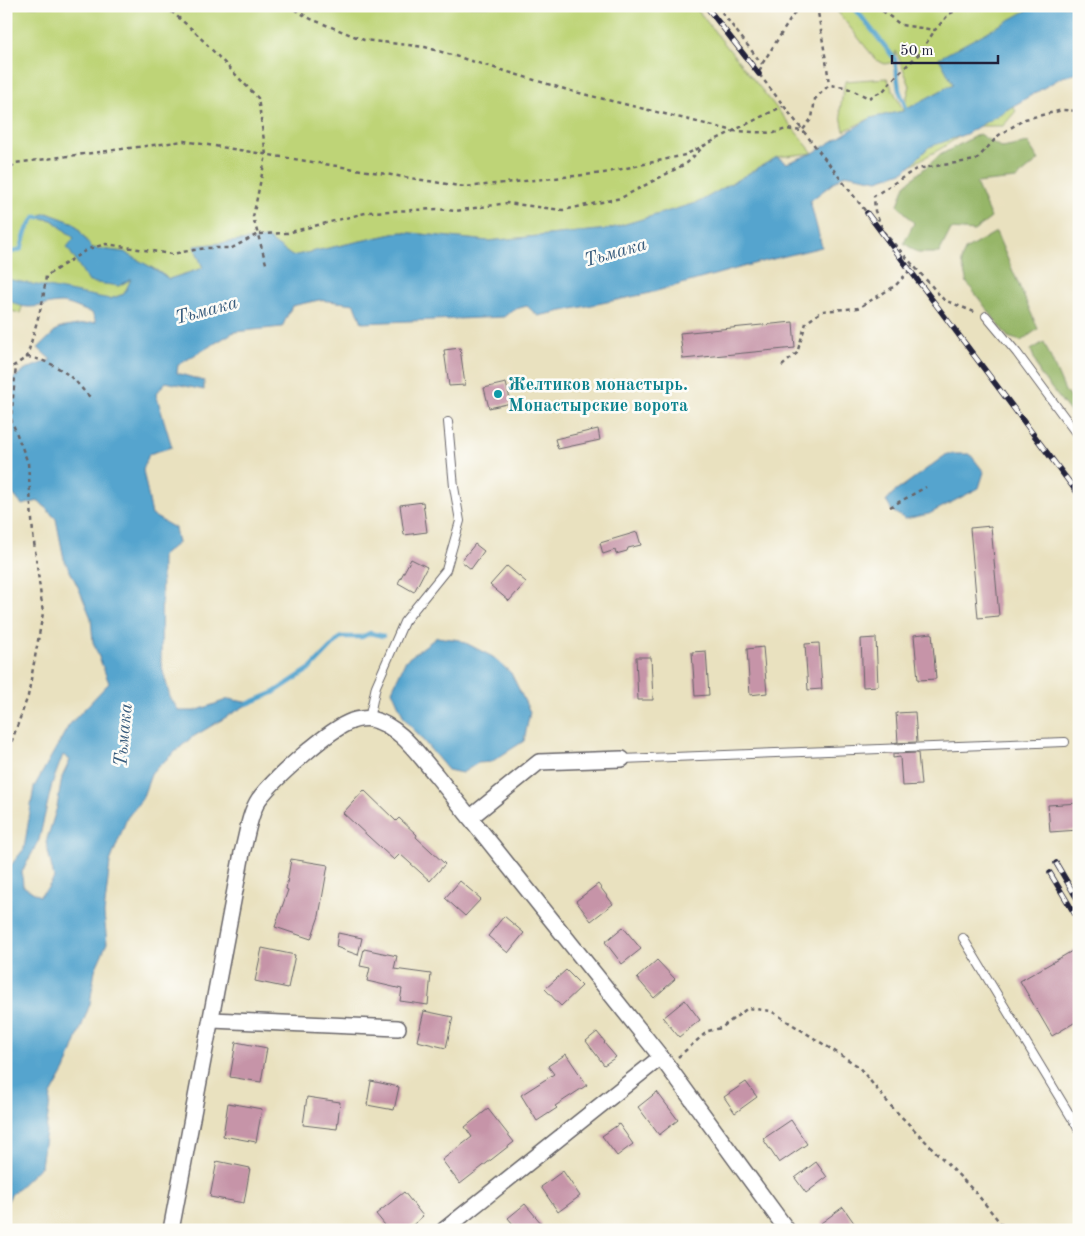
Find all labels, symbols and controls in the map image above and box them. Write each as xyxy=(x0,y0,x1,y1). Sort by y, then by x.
scale bar xyxy=(892,32,999,64)
text: 50 m xyxy=(900,44,934,59)
water label: Тьмака xyxy=(582,235,649,271)
water label: Тьмака xyxy=(173,294,240,329)
place label: Желтиков монастырь. Монастырские ворота xyxy=(508,376,688,415)
marker: Желтиков монастырь. Монастырские ворота xyxy=(492,388,504,400)
water label: Тьмака xyxy=(112,702,137,768)

